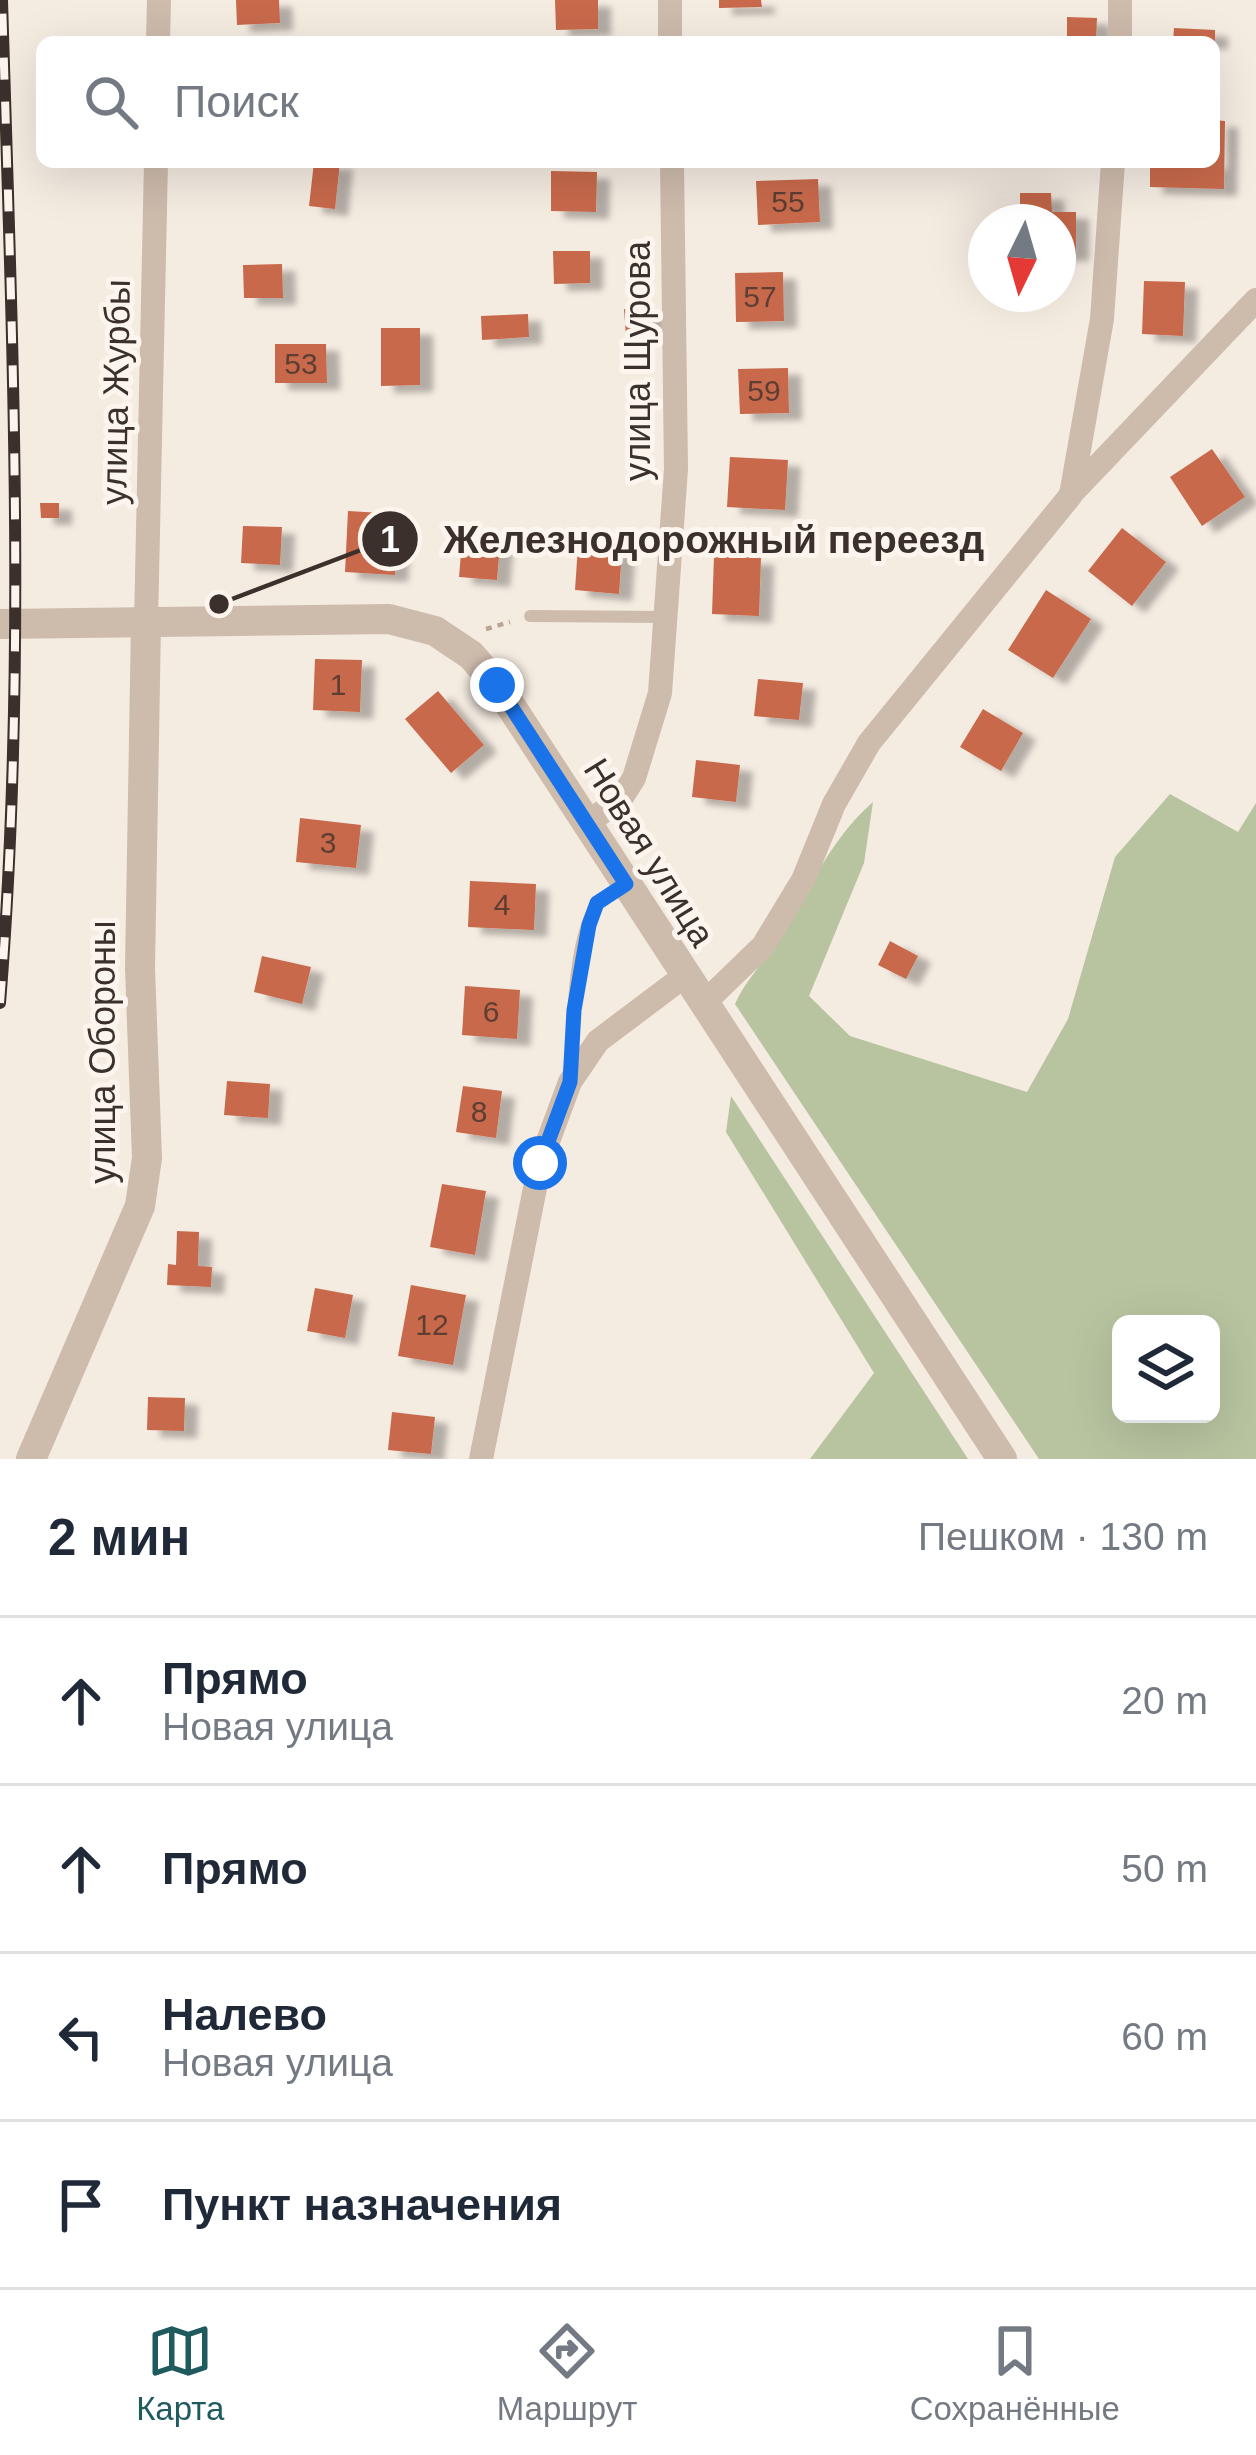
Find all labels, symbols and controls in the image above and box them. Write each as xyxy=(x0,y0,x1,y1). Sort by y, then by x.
search box xyxy=(36,36,1220,168)
icon: search xyxy=(78,69,144,135)
text: Поиск xyxy=(174,76,299,127)
house number: 55 xyxy=(771,185,805,218)
north arrow xyxy=(968,204,1076,312)
street label: улица Щурова xyxy=(617,240,658,481)
street label: улица Журбы xyxy=(93,279,138,505)
house number: 57 xyxy=(743,280,777,313)
house number: 53 xyxy=(284,347,318,380)
house number: 59 xyxy=(747,374,781,407)
callout: Железнодорожный переезд xyxy=(360,502,1009,577)
text: Железнодорожный переезд xyxy=(443,518,985,561)
text: 1 xyxy=(380,519,400,560)
route end xyxy=(470,658,524,712)
house number: 1 xyxy=(330,668,346,701)
street label: Новая улица xyxy=(576,751,724,954)
house number: 3 xyxy=(320,826,336,859)
house number: 4 xyxy=(494,888,510,921)
street label: улица Обороны xyxy=(82,920,123,1184)
house number: 6 xyxy=(483,995,499,1028)
house number: 8 xyxy=(471,1095,487,1128)
route start xyxy=(513,1136,567,1190)
house number: 12 xyxy=(415,1308,449,1341)
map controls xyxy=(1112,1315,1220,1423)
button: layers xyxy=(1112,1315,1220,1423)
text: 2 мин xyxy=(48,1509,190,1566)
text: Пешком · 130 m xyxy=(918,1515,1208,1558)
text: Прямо xyxy=(162,1653,308,1704)
icon: ahead xyxy=(48,1668,114,1734)
text: 20 m xyxy=(1121,1679,1208,1722)
text: Новая улица xyxy=(162,1705,393,1748)
icon: ahead xyxy=(48,1836,114,1902)
text: Прямо xyxy=(162,1843,308,1894)
text: 50 m xyxy=(1121,1847,1208,1890)
text: Налево xyxy=(162,1989,327,2040)
icon: left xyxy=(48,2004,114,2070)
text: 60 m xyxy=(1121,2015,1208,2058)
text: Новая улица xyxy=(162,2041,393,2084)
icon: arrive xyxy=(48,2172,114,2238)
text: Пункт назначения xyxy=(162,2179,562,2230)
tab: Карта xyxy=(136,2318,224,2428)
tab: Маршрут xyxy=(497,2318,637,2428)
tab: Сохранённые xyxy=(910,2318,1120,2428)

